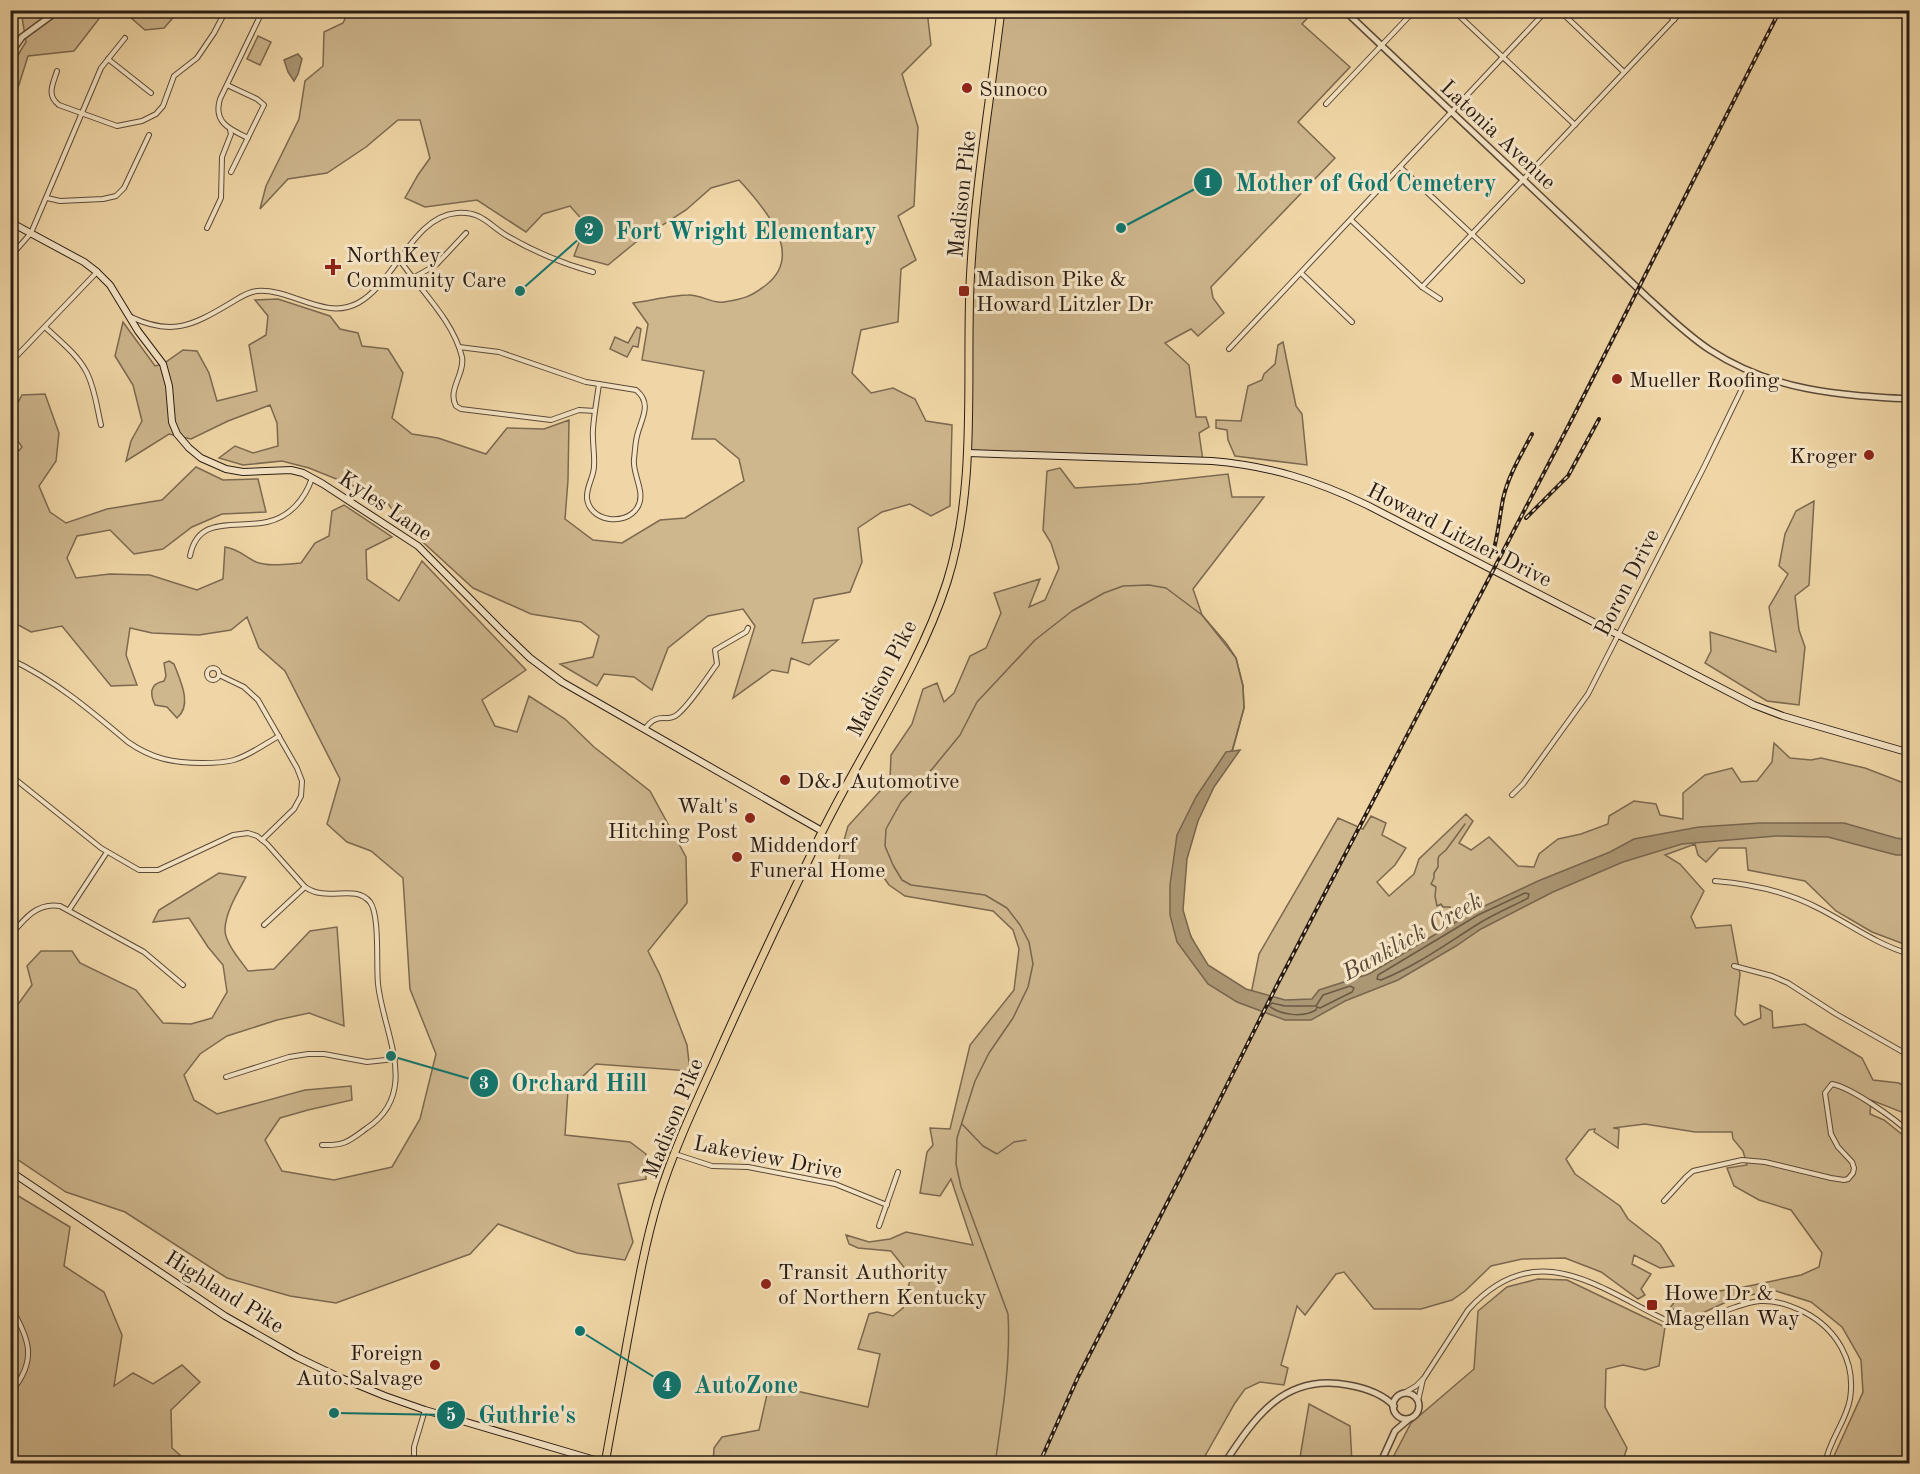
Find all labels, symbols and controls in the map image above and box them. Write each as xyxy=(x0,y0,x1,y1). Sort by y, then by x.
street label: Latonia Avenue xyxy=(1436,77,1560,194)
place label: Sunoco xyxy=(979,79,1048,101)
marker: Sunoco xyxy=(960,81,974,95)
street label: Madison Pike xyxy=(945,130,981,259)
callout: Mother of God Cemetery xyxy=(1193,161,1508,203)
text: Mother of God Cemetery xyxy=(1235,173,1497,197)
text: 1 xyxy=(1203,174,1213,192)
callout: Fort Wright Elementary xyxy=(574,209,889,251)
text: Fort Wright Elementary xyxy=(615,221,877,245)
text: 2 xyxy=(584,222,594,240)
place label: NorthKey Community Care xyxy=(346,245,506,292)
marker: NorthKey Community Care xyxy=(324,258,342,276)
place label: Madison Pike & Howard Litzler Dr xyxy=(976,269,1153,316)
marker: Madison Pike & Howard Litzler Dr xyxy=(957,284,971,298)
place label: Mueller Roofing xyxy=(1629,370,1780,392)
marker: Mueller Roofing xyxy=(1610,372,1624,386)
place label: Kroger xyxy=(1789,446,1857,468)
marker: Kroger xyxy=(1862,448,1876,462)
street label: Kyles Lane xyxy=(334,467,436,546)
street label: Howard Litzler Drive xyxy=(1363,480,1555,592)
street label: Boron Drive xyxy=(1591,526,1664,640)
street label: Madison Pike xyxy=(844,617,922,741)
place label: D&J Automotive xyxy=(797,771,959,793)
marker: D&J Automotive xyxy=(778,773,792,787)
place label: Walt's Hitching Post xyxy=(608,796,738,843)
marker: Walt's Hitching Post xyxy=(743,811,757,825)
place label: Middendorf Funeral Home xyxy=(749,835,885,882)
marker: Middendorf Funeral Home xyxy=(730,850,744,864)
water label: Banklick Creek xyxy=(1338,889,1487,987)
street label: Madison Pike xyxy=(640,1055,708,1182)
callout: Orchard Hill xyxy=(469,1062,659,1104)
text: Orchard Hill xyxy=(511,1073,647,1097)
text: 3 xyxy=(479,1075,489,1093)
street label: Lakeview Drive xyxy=(691,1133,844,1183)
street label: Highland Pike xyxy=(160,1247,287,1338)
place label: Transit Authority of Northern Kentucky xyxy=(778,1262,987,1309)
marker: Transit Authority of Northern Kentucky xyxy=(759,1277,773,1291)
place label: Howe Dr & Magellan Way xyxy=(1664,1283,1800,1330)
marker: Howe Dr & Magellan Way xyxy=(1645,1298,1659,1312)
place label: Foreign Auto Salvage xyxy=(295,1343,423,1390)
marker: Foreign Auto Salvage xyxy=(428,1358,442,1372)
callout: AutoZone xyxy=(652,1364,811,1406)
text: AutoZone xyxy=(694,1375,798,1399)
text: 4 xyxy=(662,1377,672,1395)
callout: Guthrie's xyxy=(436,1394,588,1436)
text: Guthrie's xyxy=(478,1405,576,1429)
text: 5 xyxy=(446,1407,456,1425)

